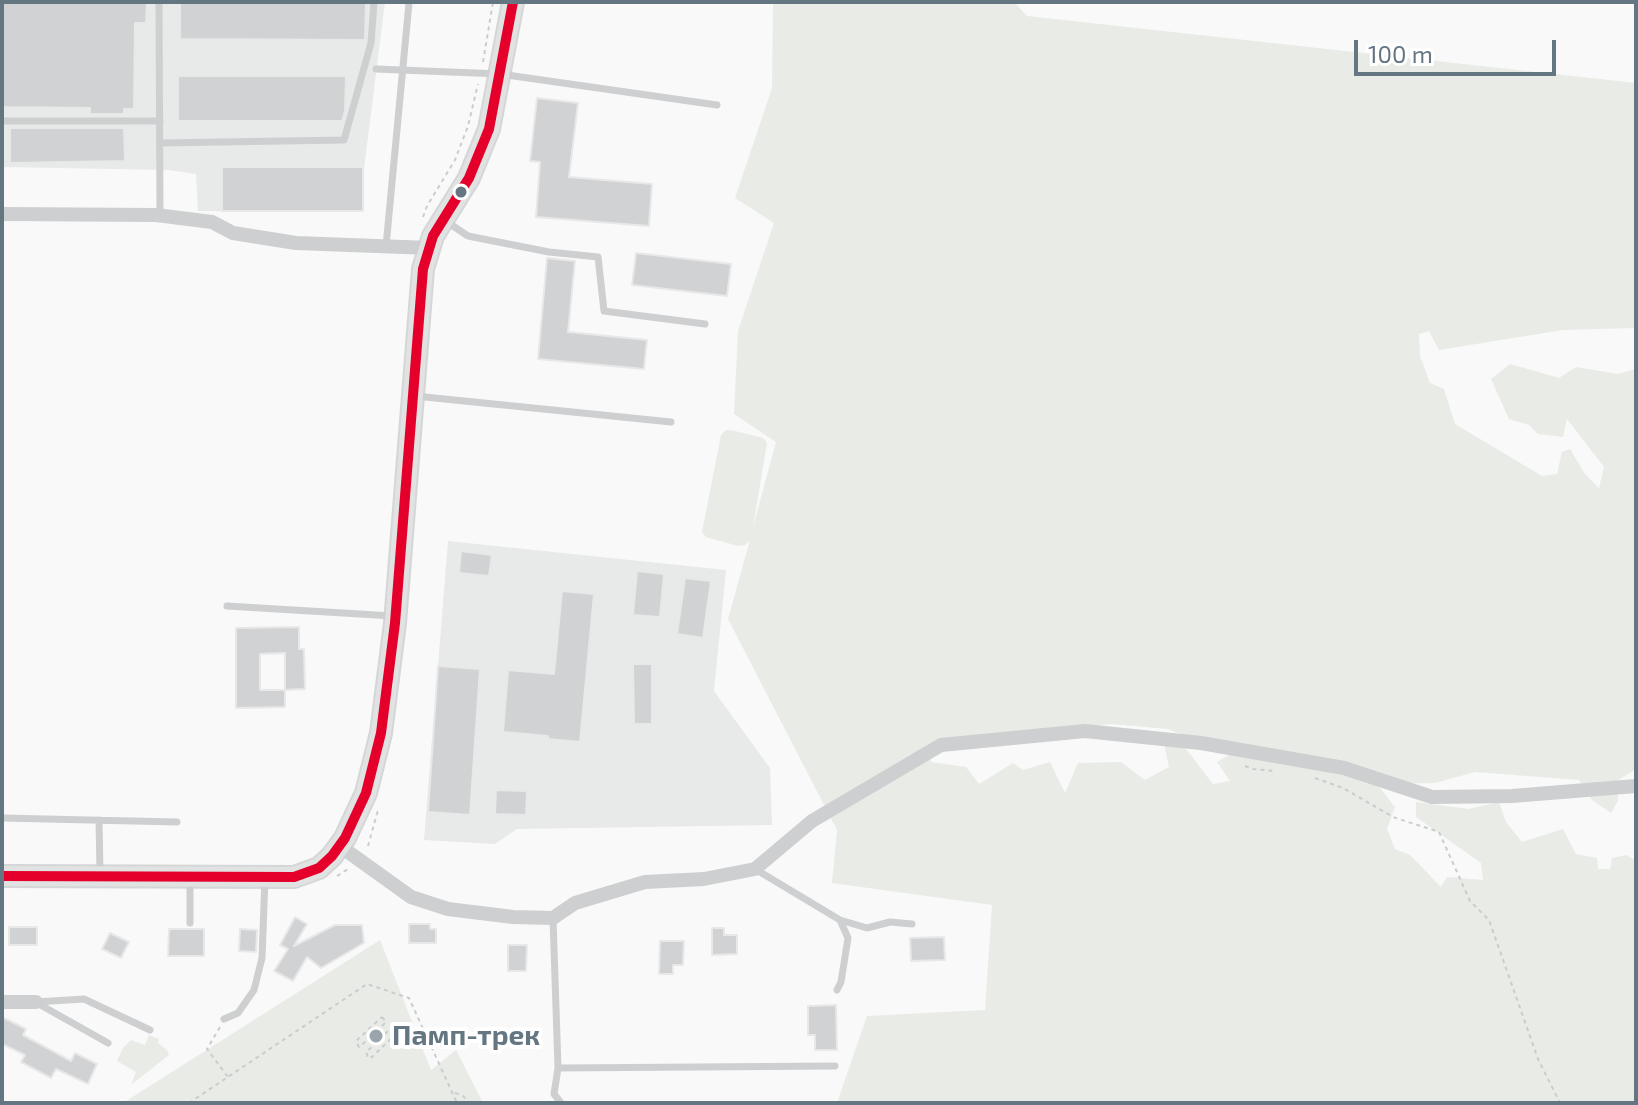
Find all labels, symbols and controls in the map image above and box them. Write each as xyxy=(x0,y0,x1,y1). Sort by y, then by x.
scale bar xyxy=(1358,24,1560,74)
text: 100 m xyxy=(1368,39,1433,68)
unlabelled marker xyxy=(453,184,469,200)
place label: Памп-трек xyxy=(392,1019,540,1053)
marker: Памп-трек xyxy=(367,1027,385,1045)

